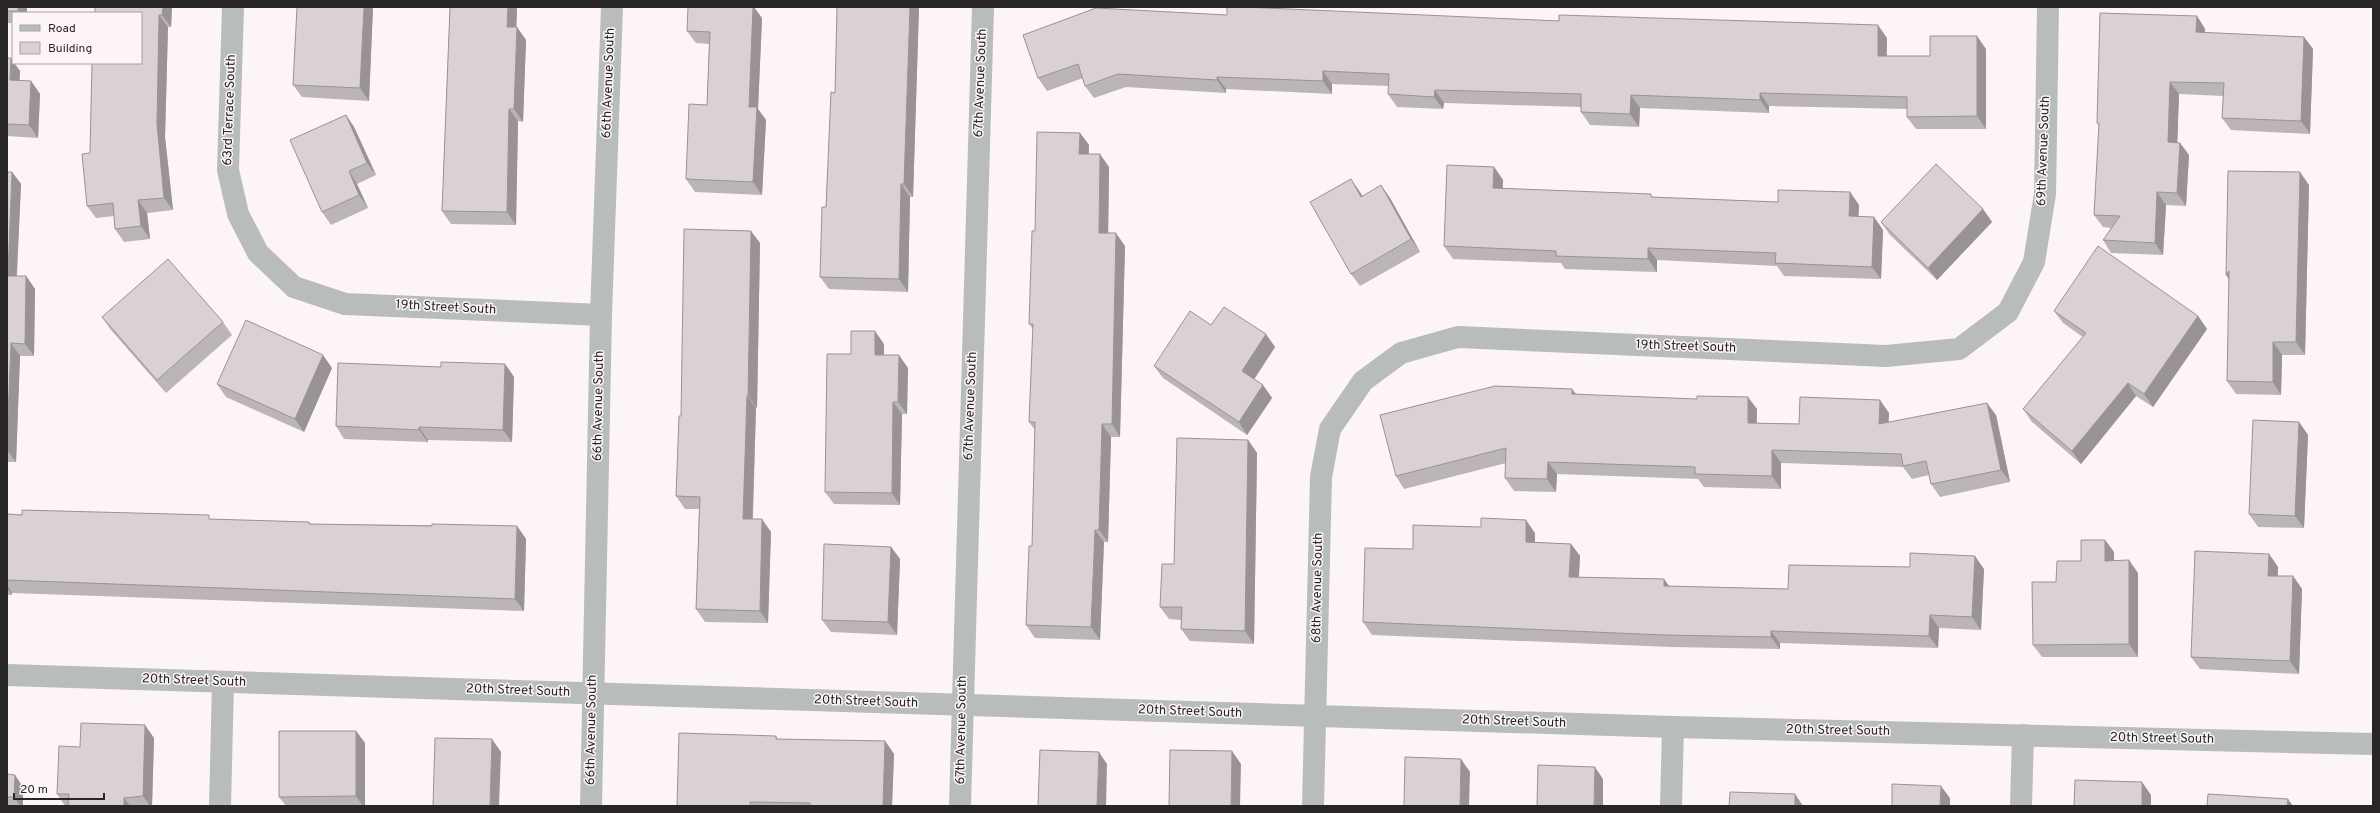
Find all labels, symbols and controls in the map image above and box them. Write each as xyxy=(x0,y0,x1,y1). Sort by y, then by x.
legend xyxy=(12,12,142,64)
text: Road xyxy=(48,21,76,37)
street label: 66th Avenue South xyxy=(599,27,619,139)
street label: 67th Avenue South xyxy=(971,28,991,138)
text: Building xyxy=(48,41,92,57)
street label: 63rd Terrace South xyxy=(220,54,240,166)
street label: 69th Avenue South xyxy=(2034,96,2054,206)
street label: 19th Street South xyxy=(395,297,497,319)
street label: 19th Street South xyxy=(1635,337,1737,357)
street label: 66th Avenue South xyxy=(590,351,608,461)
street label: 67th Avenue South xyxy=(961,351,981,461)
street label: 68th Avenue South xyxy=(1309,533,1327,643)
street label: 20th Street South xyxy=(142,671,246,691)
street label: 66th Avenue South xyxy=(583,675,601,785)
street label: 67th Avenue South xyxy=(953,675,971,785)
street label: 20th Street South xyxy=(466,681,570,701)
street label: 20th Street South xyxy=(814,692,918,712)
street label: 20th Street South xyxy=(1138,702,1242,722)
street label: 20th Street South xyxy=(1462,712,1566,732)
street label: 20th Street South xyxy=(1786,722,1890,740)
street label: 20th Street South xyxy=(2110,730,2214,748)
scale bar xyxy=(14,775,104,801)
text: 20 m xyxy=(20,782,48,798)

